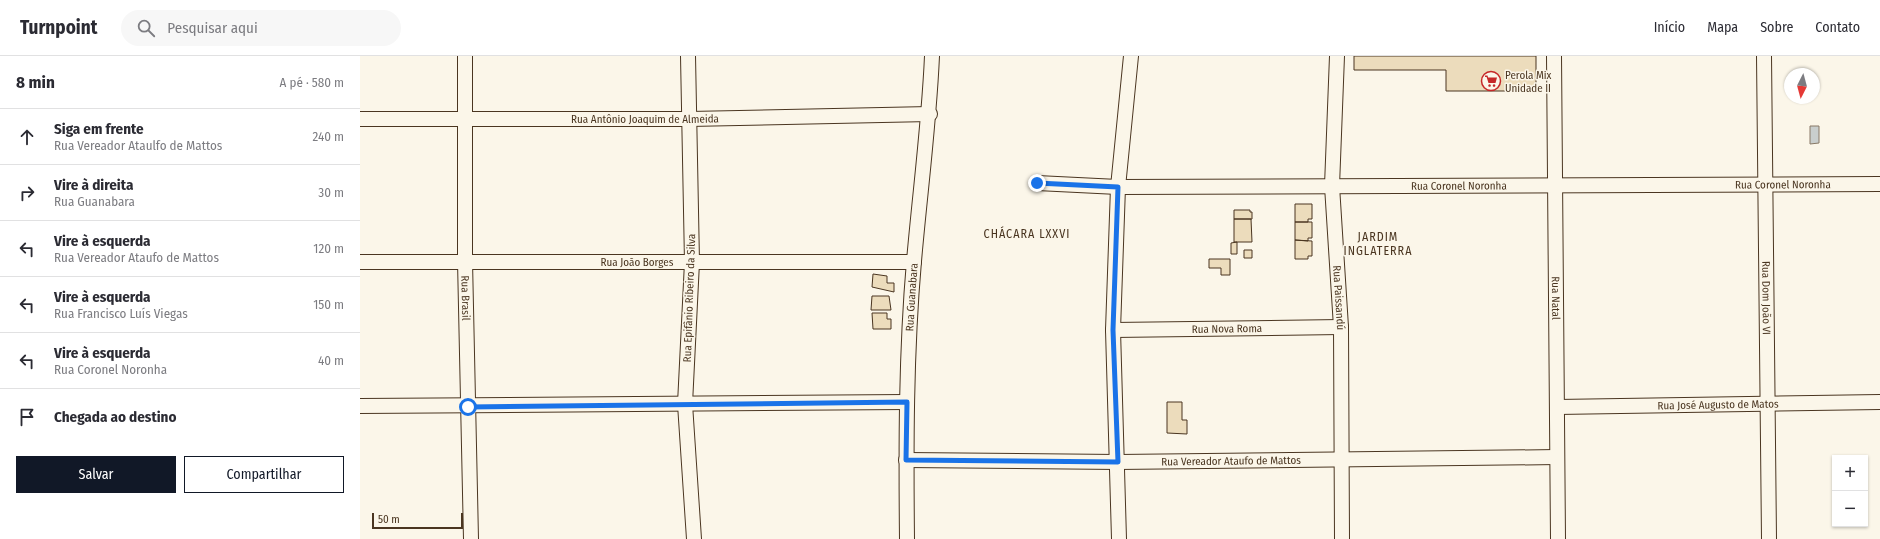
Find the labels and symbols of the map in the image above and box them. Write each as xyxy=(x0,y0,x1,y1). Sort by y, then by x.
north arrow xyxy=(1784,68,1820,104)
place label: Perola Mix Unidade II xyxy=(1505,69,1552,95)
supermarket icon: Perola Mix Unidade II xyxy=(1480,70,1502,92)
street label: Rua Antônio Joaquim de Almeida xyxy=(571,112,719,126)
route end xyxy=(1028,174,1046,192)
street label: Rua Coronel Noronha xyxy=(1735,178,1831,192)
street label: Rua Coronel Noronha xyxy=(1411,179,1507,193)
district label: CHÁCARA LXXVI xyxy=(984,226,1070,241)
district label: JARDIM INGLATERRA xyxy=(1344,230,1412,258)
street label: Rua Epifânio Ribeiro da Silva xyxy=(681,234,698,363)
street label: Rua João Borges xyxy=(601,256,674,269)
street label: Rua Dom João VI xyxy=(1759,261,1773,335)
street label: Rua Guanabara xyxy=(903,262,921,332)
street label: Rua Paissandú xyxy=(1330,265,1347,330)
street label: Rua Brasil xyxy=(458,275,472,321)
street label: Rua Natal xyxy=(1549,276,1562,320)
street label: Rua Nova Roma xyxy=(1192,322,1262,336)
route start xyxy=(459,398,477,416)
street label: Rua José Augusto de Matos xyxy=(1657,398,1779,412)
street label: Rua Vereador Ataufo de Mattos xyxy=(1161,454,1301,469)
scale bar xyxy=(372,511,463,530)

